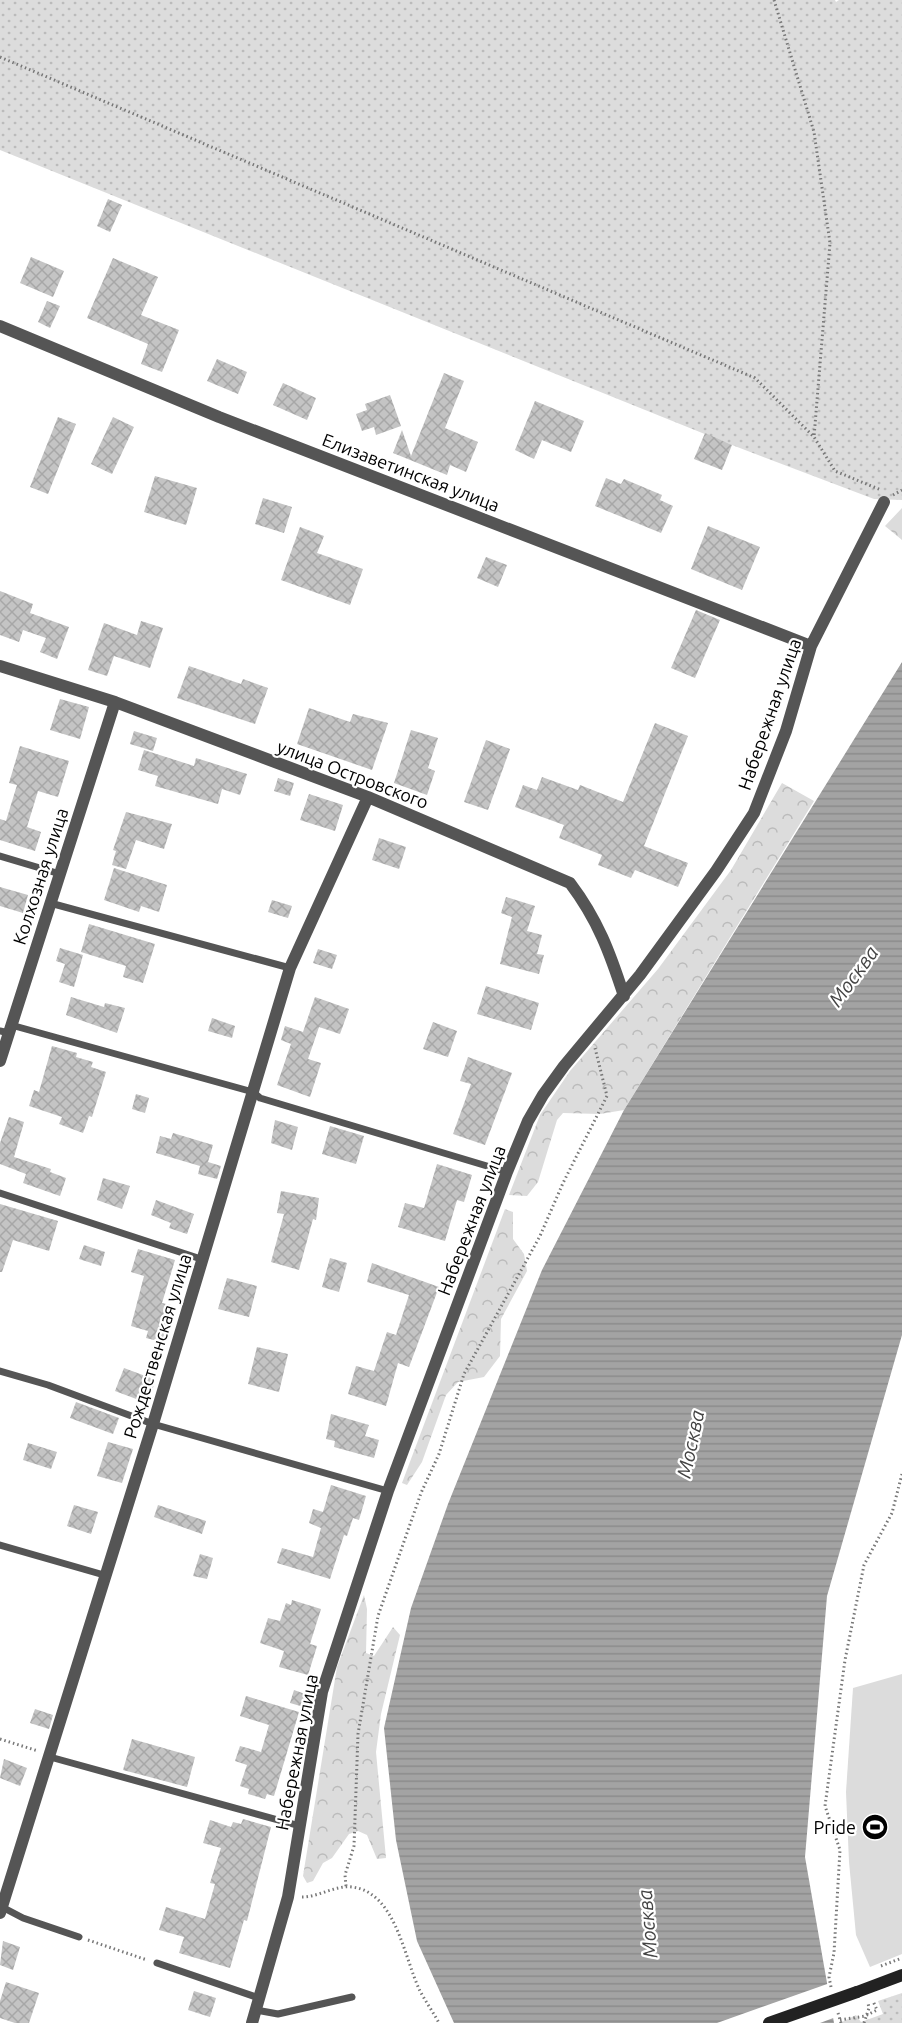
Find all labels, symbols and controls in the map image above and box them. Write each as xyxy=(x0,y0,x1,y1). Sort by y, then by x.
street label: Елизаветинская улица xyxy=(320,429,502,515)
street label: Набережная улица xyxy=(734,636,804,792)
street label: улица Островского xyxy=(274,736,432,812)
street label: Колхозная улица xyxy=(8,805,72,947)
water label: Москва xyxy=(823,941,883,1011)
street label: Набережная улица xyxy=(433,1142,509,1298)
street label: Рождественская улица xyxy=(119,1251,195,1441)
water label: Москва xyxy=(672,1408,708,1480)
street label: Набережная улица xyxy=(271,1672,321,1832)
sports icon: Pride xyxy=(860,1812,890,1842)
place label: Pride xyxy=(814,1817,856,1837)
water label: Москва xyxy=(633,1888,661,1959)

